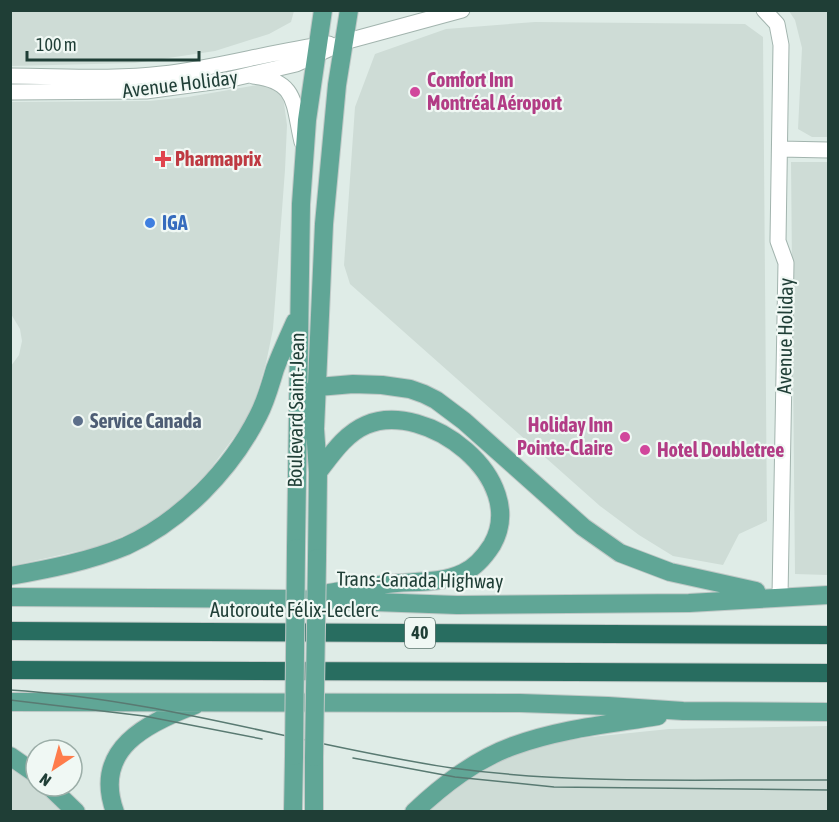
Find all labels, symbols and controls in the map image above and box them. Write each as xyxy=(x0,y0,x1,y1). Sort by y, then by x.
scale bar xyxy=(27,24,200,62)
text: 100 m xyxy=(36,34,77,55)
street label: Avenue Holiday xyxy=(121,65,239,102)
place label: Comfort Inn Montréal Aéroport xyxy=(427,68,562,114)
marker: Comfort Inn Montréal Aéroport xyxy=(408,85,422,99)
place label: Pharmaprix xyxy=(175,147,261,170)
marker: Pharmaprix xyxy=(156,152,170,166)
place label: IGA xyxy=(162,211,188,234)
marker: IGA xyxy=(143,216,157,230)
street label: Avenue Holiday xyxy=(772,278,797,394)
street label: Boulevard Saint-Jean xyxy=(283,332,308,488)
place label: Service Canada xyxy=(90,409,202,432)
place label: Holiday Inn Pointe-Claire xyxy=(517,413,613,459)
marker: Service Canada xyxy=(71,414,85,428)
marker: Holiday Inn Pointe-Claire xyxy=(618,430,632,444)
place label: Hotel Doubletree xyxy=(657,438,784,461)
marker: Hotel Doubletree xyxy=(638,443,652,457)
street label: Trans-Canada Highway xyxy=(336,567,504,592)
street label: Autoroute Félix-Leclerc xyxy=(210,598,379,621)
road number: 40 xyxy=(405,618,435,648)
north arrow xyxy=(24,738,84,798)
text: N xyxy=(36,770,54,790)

